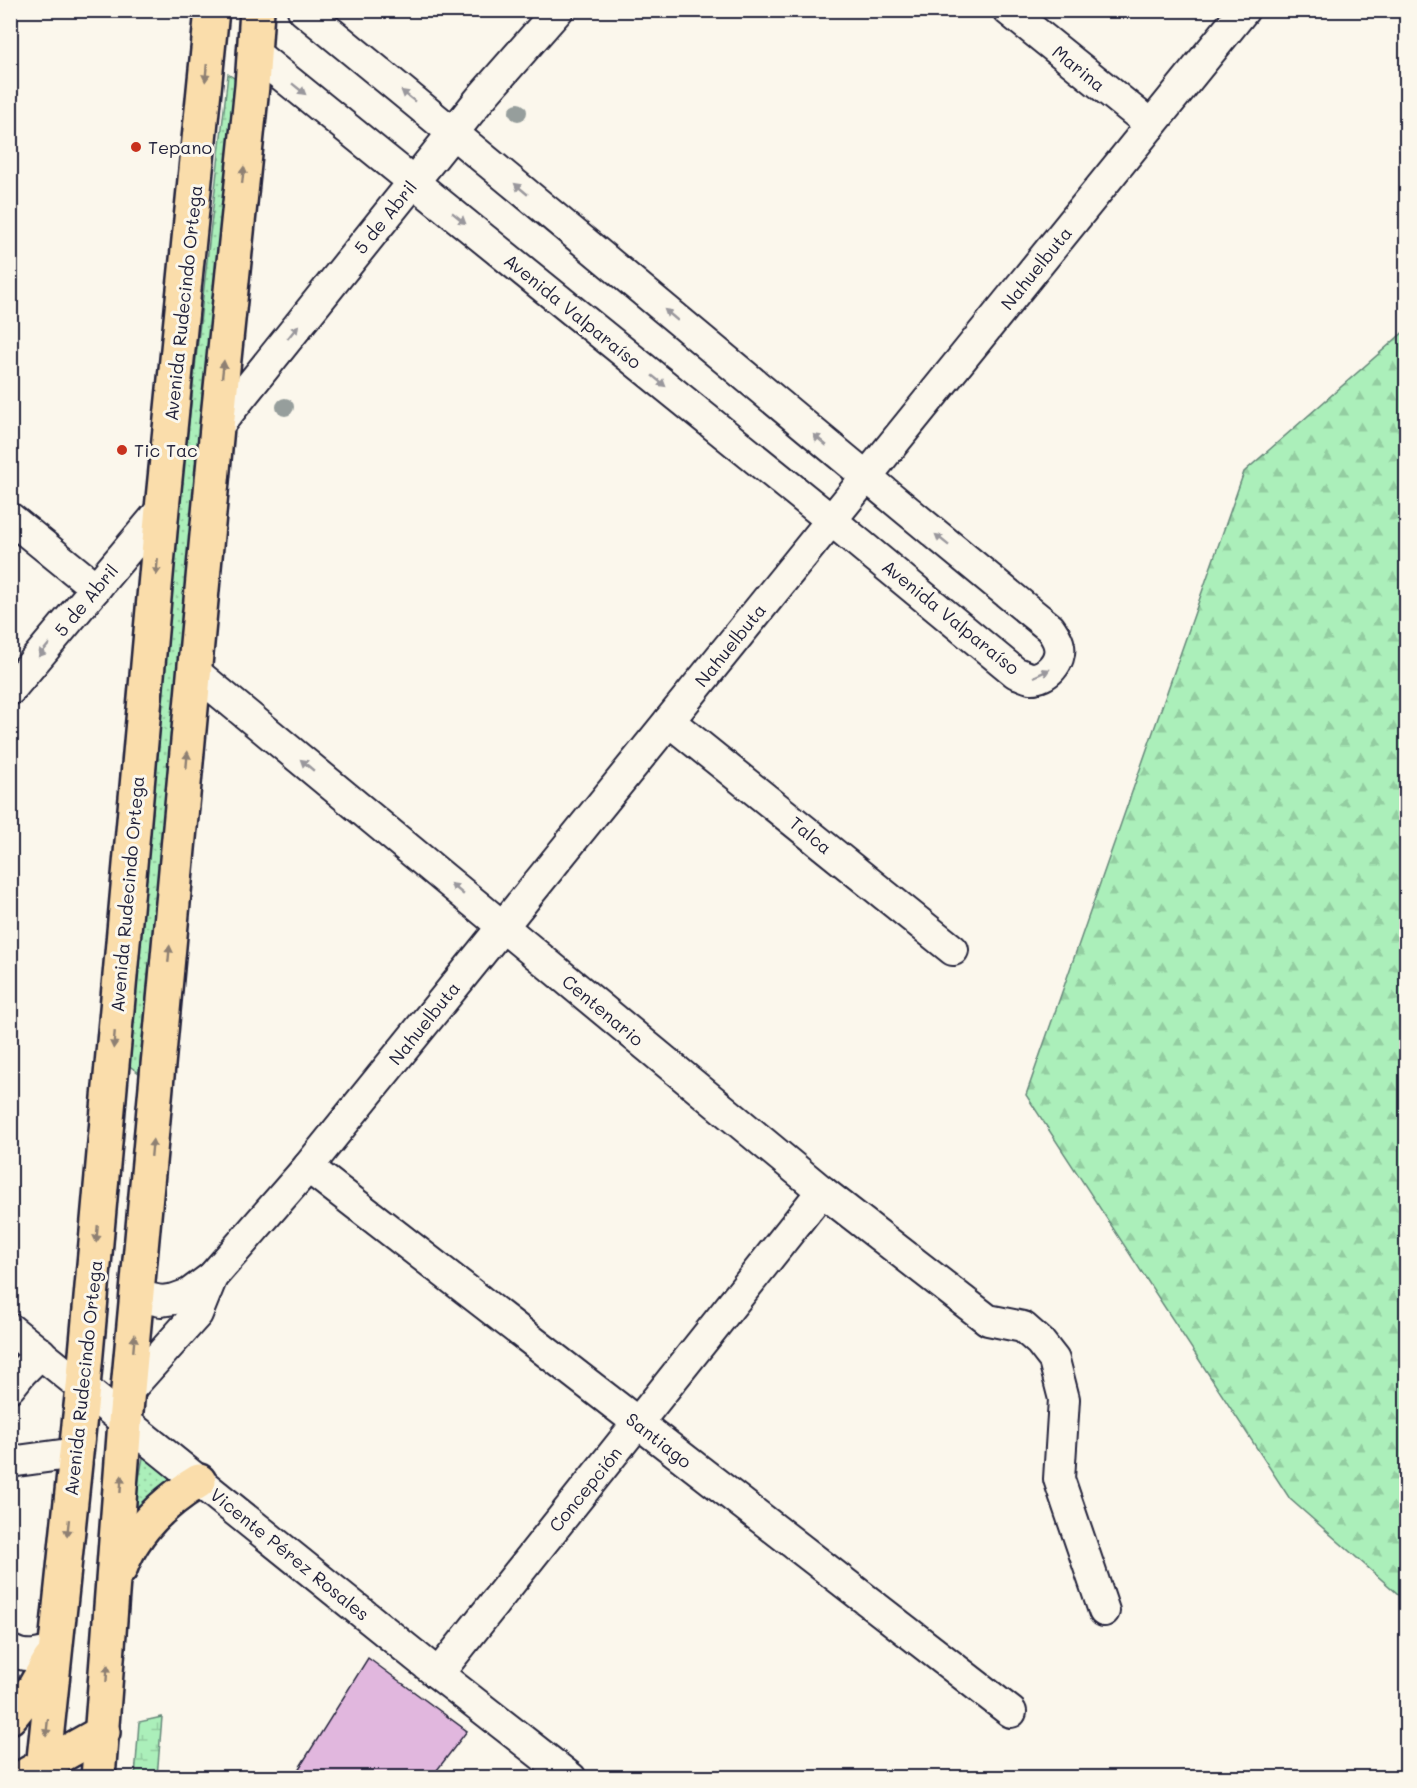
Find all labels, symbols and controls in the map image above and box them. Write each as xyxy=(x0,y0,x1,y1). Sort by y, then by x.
street label: Marina xyxy=(1048,39,1110,97)
one-way arrow xyxy=(201,63,211,82)
one-way arrow xyxy=(291,82,306,95)
one-way arrow xyxy=(400,89,416,102)
place label: Tepano xyxy=(148,135,212,159)
marker: Tepano xyxy=(129,140,143,154)
one-way arrow xyxy=(238,165,248,184)
street label: 5 de Abril xyxy=(348,175,422,259)
one-way arrow xyxy=(513,183,529,196)
street label: Avenida Rudecindo Ortega xyxy=(159,184,207,422)
one-way arrow xyxy=(451,212,467,225)
street label: Nahuelbuta xyxy=(995,221,1077,315)
street label: Avenida Valparaíso xyxy=(499,248,647,374)
one-way arrow xyxy=(663,308,679,321)
one-way arrow xyxy=(286,324,299,340)
one-way arrow xyxy=(218,359,228,378)
one-way arrow xyxy=(652,374,667,386)
one-way arrow xyxy=(813,434,828,447)
place label: Tic Tac xyxy=(134,438,198,462)
marker: Tic Tac xyxy=(115,443,129,457)
one-way arrow xyxy=(935,535,950,547)
street label: Avenida Valparaíso xyxy=(877,554,1025,680)
one-way arrow xyxy=(152,558,162,577)
street label: 5 de Abril xyxy=(49,559,123,641)
street label: Nahuelbuta xyxy=(689,598,771,692)
one-way arrow xyxy=(38,642,51,657)
one-way arrow xyxy=(1033,668,1051,678)
one-way arrow xyxy=(182,751,192,770)
one-way arrow xyxy=(299,758,315,771)
street label: Avenida Rudecindo Ortega xyxy=(105,775,149,1013)
street label: Talca xyxy=(785,811,837,859)
one-way arrow xyxy=(450,883,465,896)
one-way arrow xyxy=(164,945,174,964)
street label: Centenario xyxy=(557,969,649,1051)
street label: Nahuelbuta xyxy=(383,976,465,1070)
one-way arrow xyxy=(109,1030,119,1049)
one-way arrow xyxy=(147,1139,156,1158)
one-way arrow xyxy=(92,1224,101,1243)
street label: Avenida Rudecindo Ortega xyxy=(59,1259,107,1497)
one-way arrow xyxy=(129,1333,139,1352)
street label: Santiago xyxy=(621,1407,697,1473)
street label: Concepción xyxy=(543,1441,627,1537)
one-way arrow xyxy=(116,1475,126,1494)
street label: Vicente Pérez Rosales xyxy=(205,1482,375,1626)
one-way arrow xyxy=(63,1519,73,1538)
one-way arrow xyxy=(102,1664,112,1683)
one-way arrow xyxy=(42,1719,52,1738)

